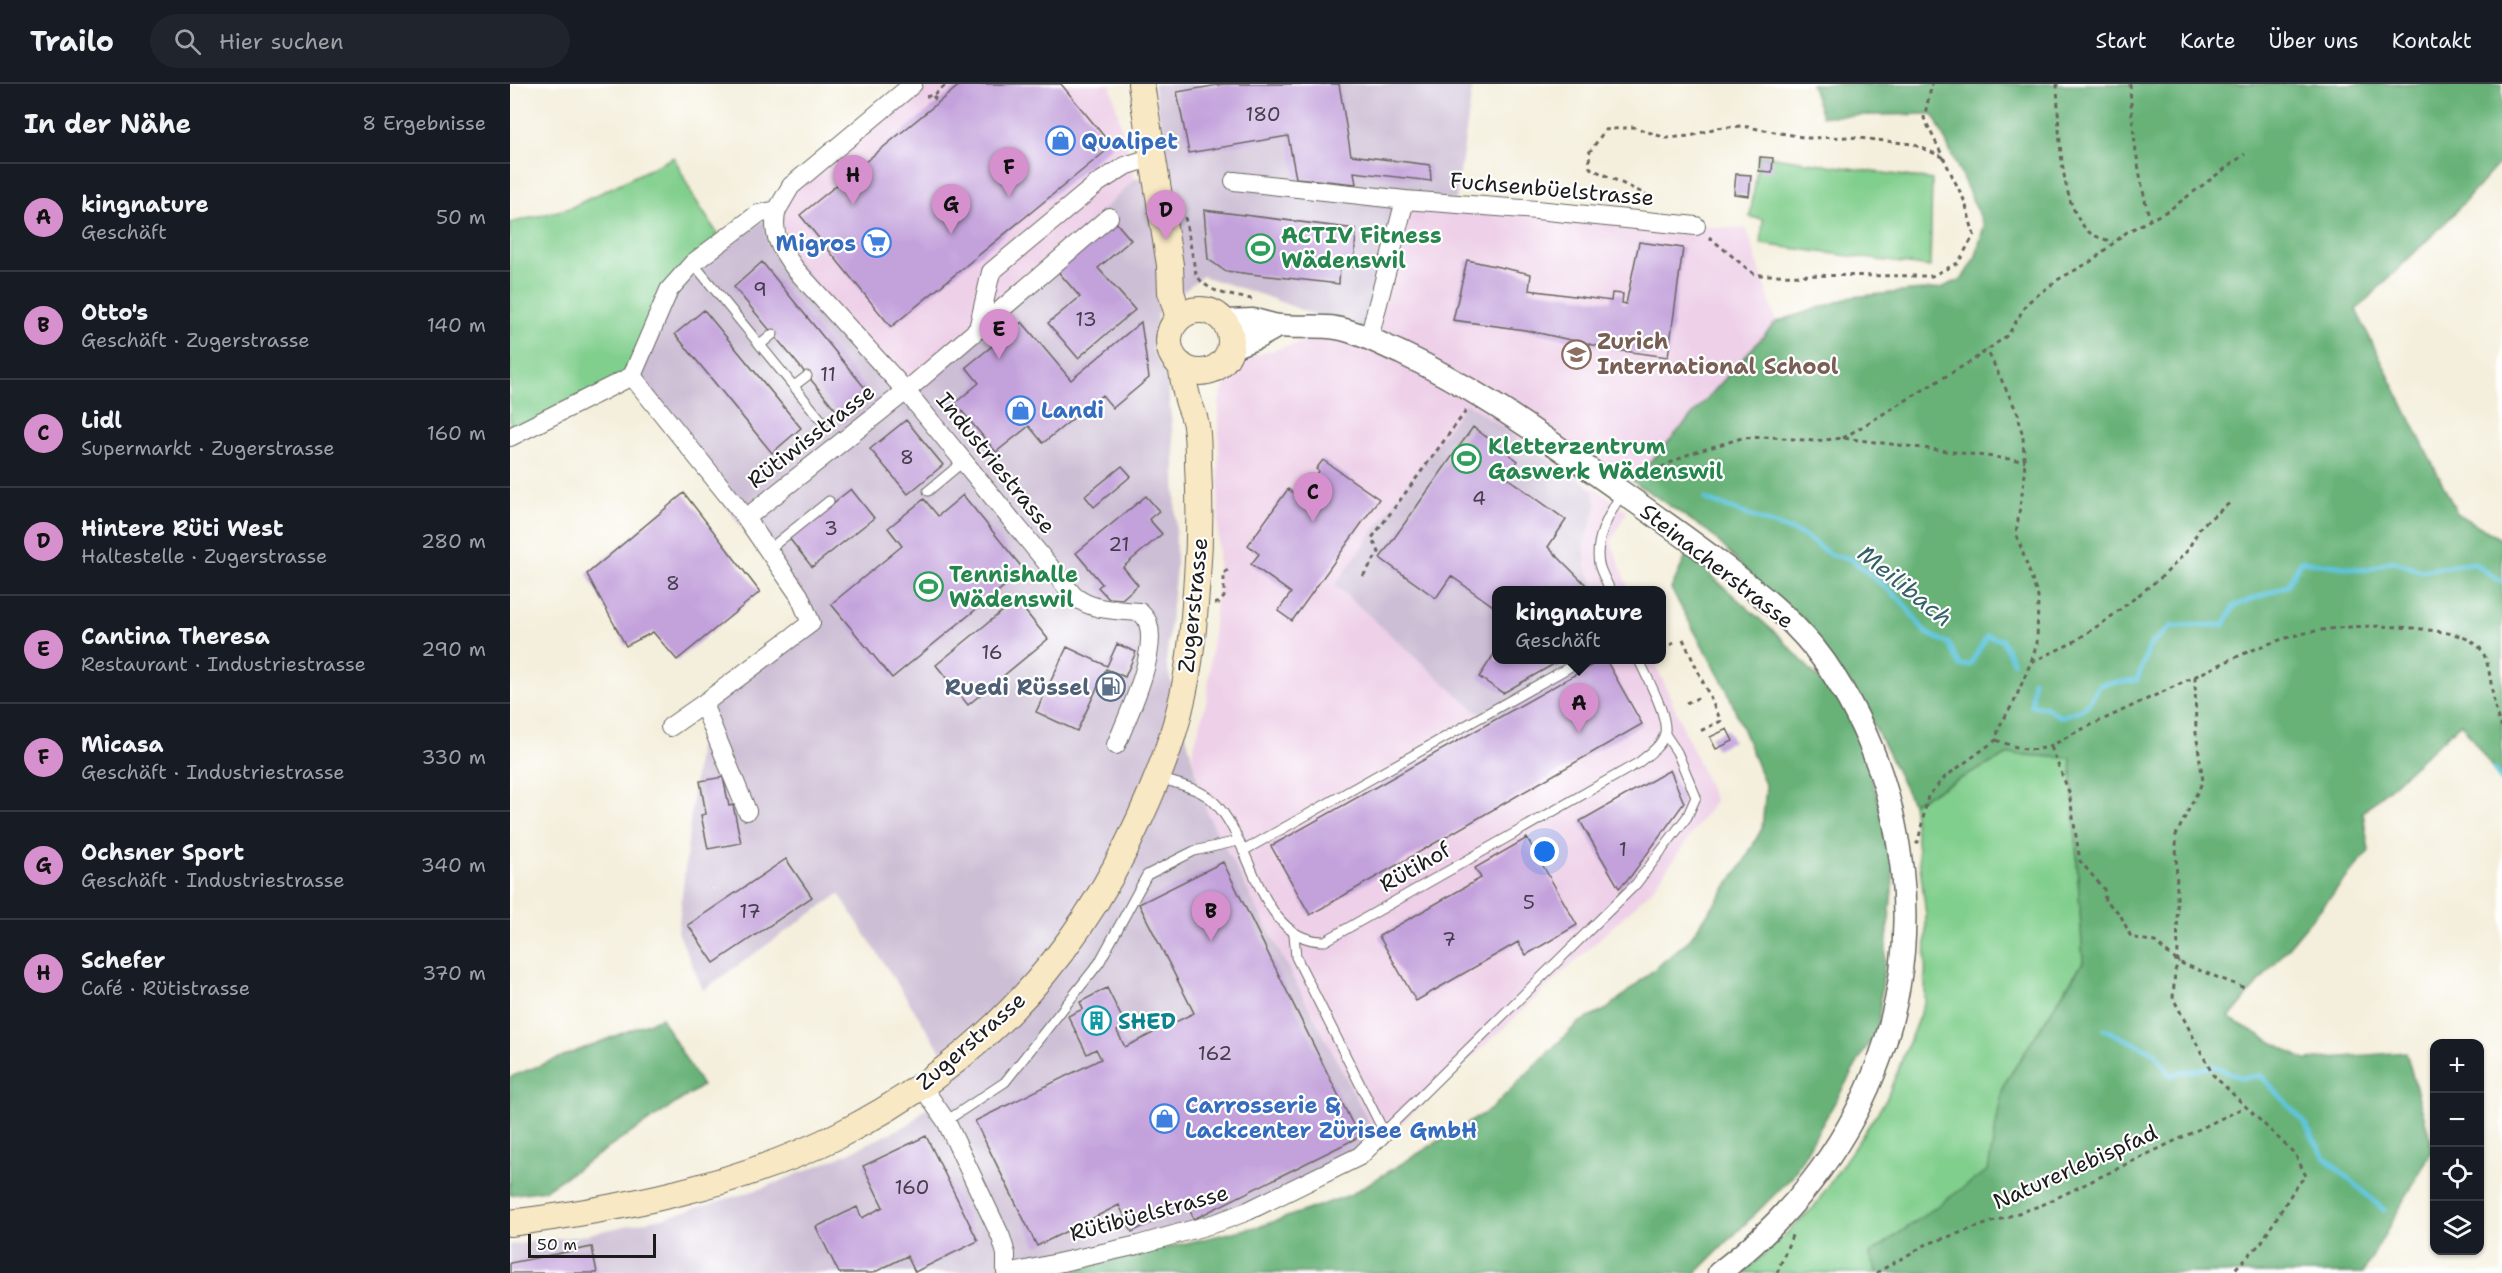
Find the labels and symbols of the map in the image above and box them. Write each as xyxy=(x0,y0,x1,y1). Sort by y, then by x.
house number: 180 xyxy=(1245,101,1281,127)
shop icon: Qualipet xyxy=(1044,125,1076,157)
place label: Qualipet xyxy=(1081,127,1178,156)
pin: F xyxy=(990,147,1028,197)
pin: H xyxy=(834,156,872,205)
street label: Fuchsenbüelstrasse xyxy=(1449,166,1655,212)
pin: G xyxy=(932,184,970,234)
pin: D xyxy=(1146,190,1186,240)
place label: ACTIV Fitness Wädenswil xyxy=(1281,221,1442,275)
supermarket icon: Migros xyxy=(861,227,893,259)
place label: Migros xyxy=(776,229,856,258)
sports icon: ACTIV Fitness Wädenswil xyxy=(1244,232,1276,264)
house number: 9 xyxy=(753,276,767,302)
house number: 13 xyxy=(1075,306,1097,332)
pin: E xyxy=(980,310,1018,359)
place label: Zurich International School xyxy=(1597,327,1839,381)
school or university icon: Zurich International School xyxy=(1560,338,1592,370)
house number: 11 xyxy=(820,361,836,387)
street label: Rütiwisstrasse xyxy=(741,377,881,495)
street label: Industriestrasse xyxy=(930,386,1062,540)
shop icon: Landi xyxy=(1004,394,1036,426)
place label: Landi xyxy=(1041,396,1104,425)
place label: Kletterzentrum Gaswerk Wädenswil xyxy=(1488,432,1723,486)
sports icon: Kletterzentrum Gaswerk Wädenswil xyxy=(1451,443,1483,475)
house number: 8 xyxy=(900,444,914,470)
pin: C xyxy=(1294,472,1332,522)
house number: 4 xyxy=(1472,485,1486,511)
street label: Steinacherstrasse xyxy=(1634,497,1800,635)
house number: 3 xyxy=(824,515,838,541)
house number: 21 xyxy=(1108,531,1130,557)
street label: Zugerstrasse xyxy=(1171,536,1215,674)
water label: Meilibach xyxy=(1851,538,1959,634)
place label: Tennishalle Wädenswil xyxy=(949,560,1078,614)
house number: 8 xyxy=(666,570,680,596)
sports icon: Tennishalle Wädenswil xyxy=(912,571,944,603)
house number: 16 xyxy=(981,639,1003,665)
fuel station icon: Ruedi Rüssel xyxy=(1095,671,1127,703)
place label: Ruedi Rüssel xyxy=(945,673,1090,702)
pin: A xyxy=(1560,684,1598,733)
street label: Rütihof xyxy=(1374,835,1457,899)
house number: 1 xyxy=(1619,836,1627,862)
your location xyxy=(1530,837,1559,866)
house number: 5 xyxy=(1523,889,1535,915)
pin: B xyxy=(1192,892,1230,941)
house number: 17 xyxy=(739,898,761,924)
house number: 7 xyxy=(1442,926,1456,952)
street label: Zugerstrasse xyxy=(910,986,1032,1096)
building icon: SHED xyxy=(1081,1005,1113,1037)
place label: SHED xyxy=(1118,1007,1176,1036)
house number: 162 xyxy=(1198,1040,1232,1066)
place label: Carrosserie & Lackcenter Zürisee GmbH xyxy=(1185,1091,1477,1145)
shop icon: Carrosserie & Lackcenter Zürisee GmbH xyxy=(1148,1102,1180,1134)
street label: Naturerlebispfad xyxy=(1988,1118,2162,1216)
house number: 160 xyxy=(894,1174,930,1200)
street label: Rütibüelstrasse xyxy=(1066,1178,1232,1248)
scale bar xyxy=(528,1231,656,1258)

